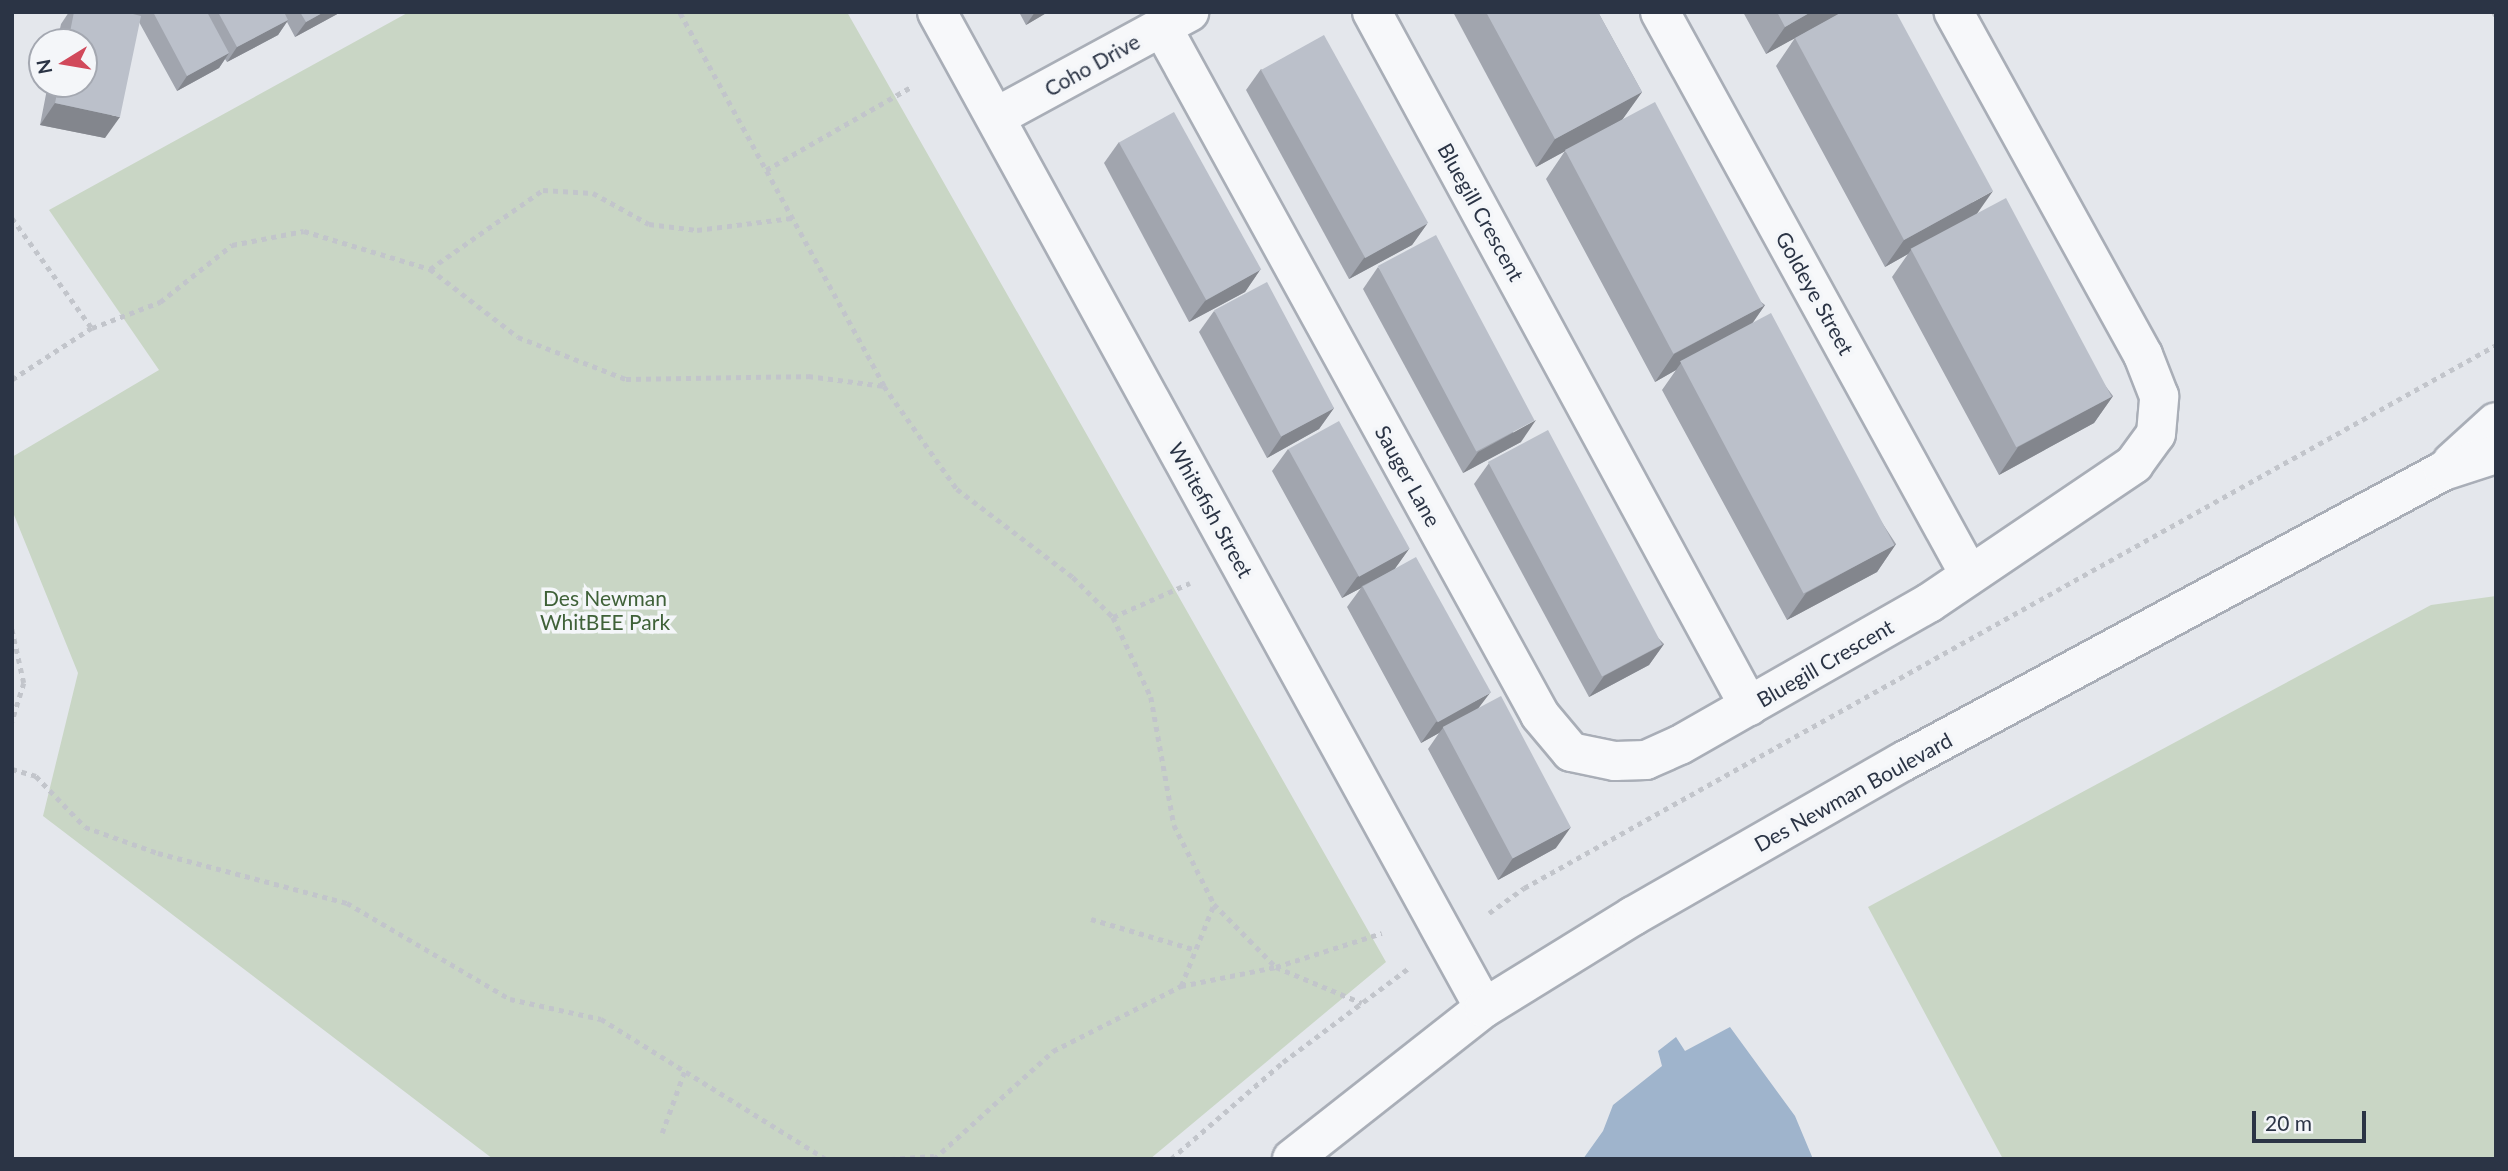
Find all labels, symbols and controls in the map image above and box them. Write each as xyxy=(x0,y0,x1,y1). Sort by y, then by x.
north arrow xyxy=(28,28,98,98)
street label: Coho Drive xyxy=(1040,29,1144,101)
text: N xyxy=(31,57,57,76)
street label: Bluegill Crescent xyxy=(1433,139,1529,285)
street label: Goldeye Street xyxy=(1771,227,1859,359)
street label: Sauger Lane xyxy=(1370,421,1446,531)
street label: Whitefish Street xyxy=(1164,438,1258,582)
park label: Des Newman WhitBEE Park xyxy=(540,585,670,635)
street label: Bluegill Crescent xyxy=(1752,614,1898,712)
street label: Des Newman Boulevard xyxy=(1750,727,1956,857)
scale bar xyxy=(2256,1098,2370,1142)
text: 20 m xyxy=(2265,1110,2312,1135)

